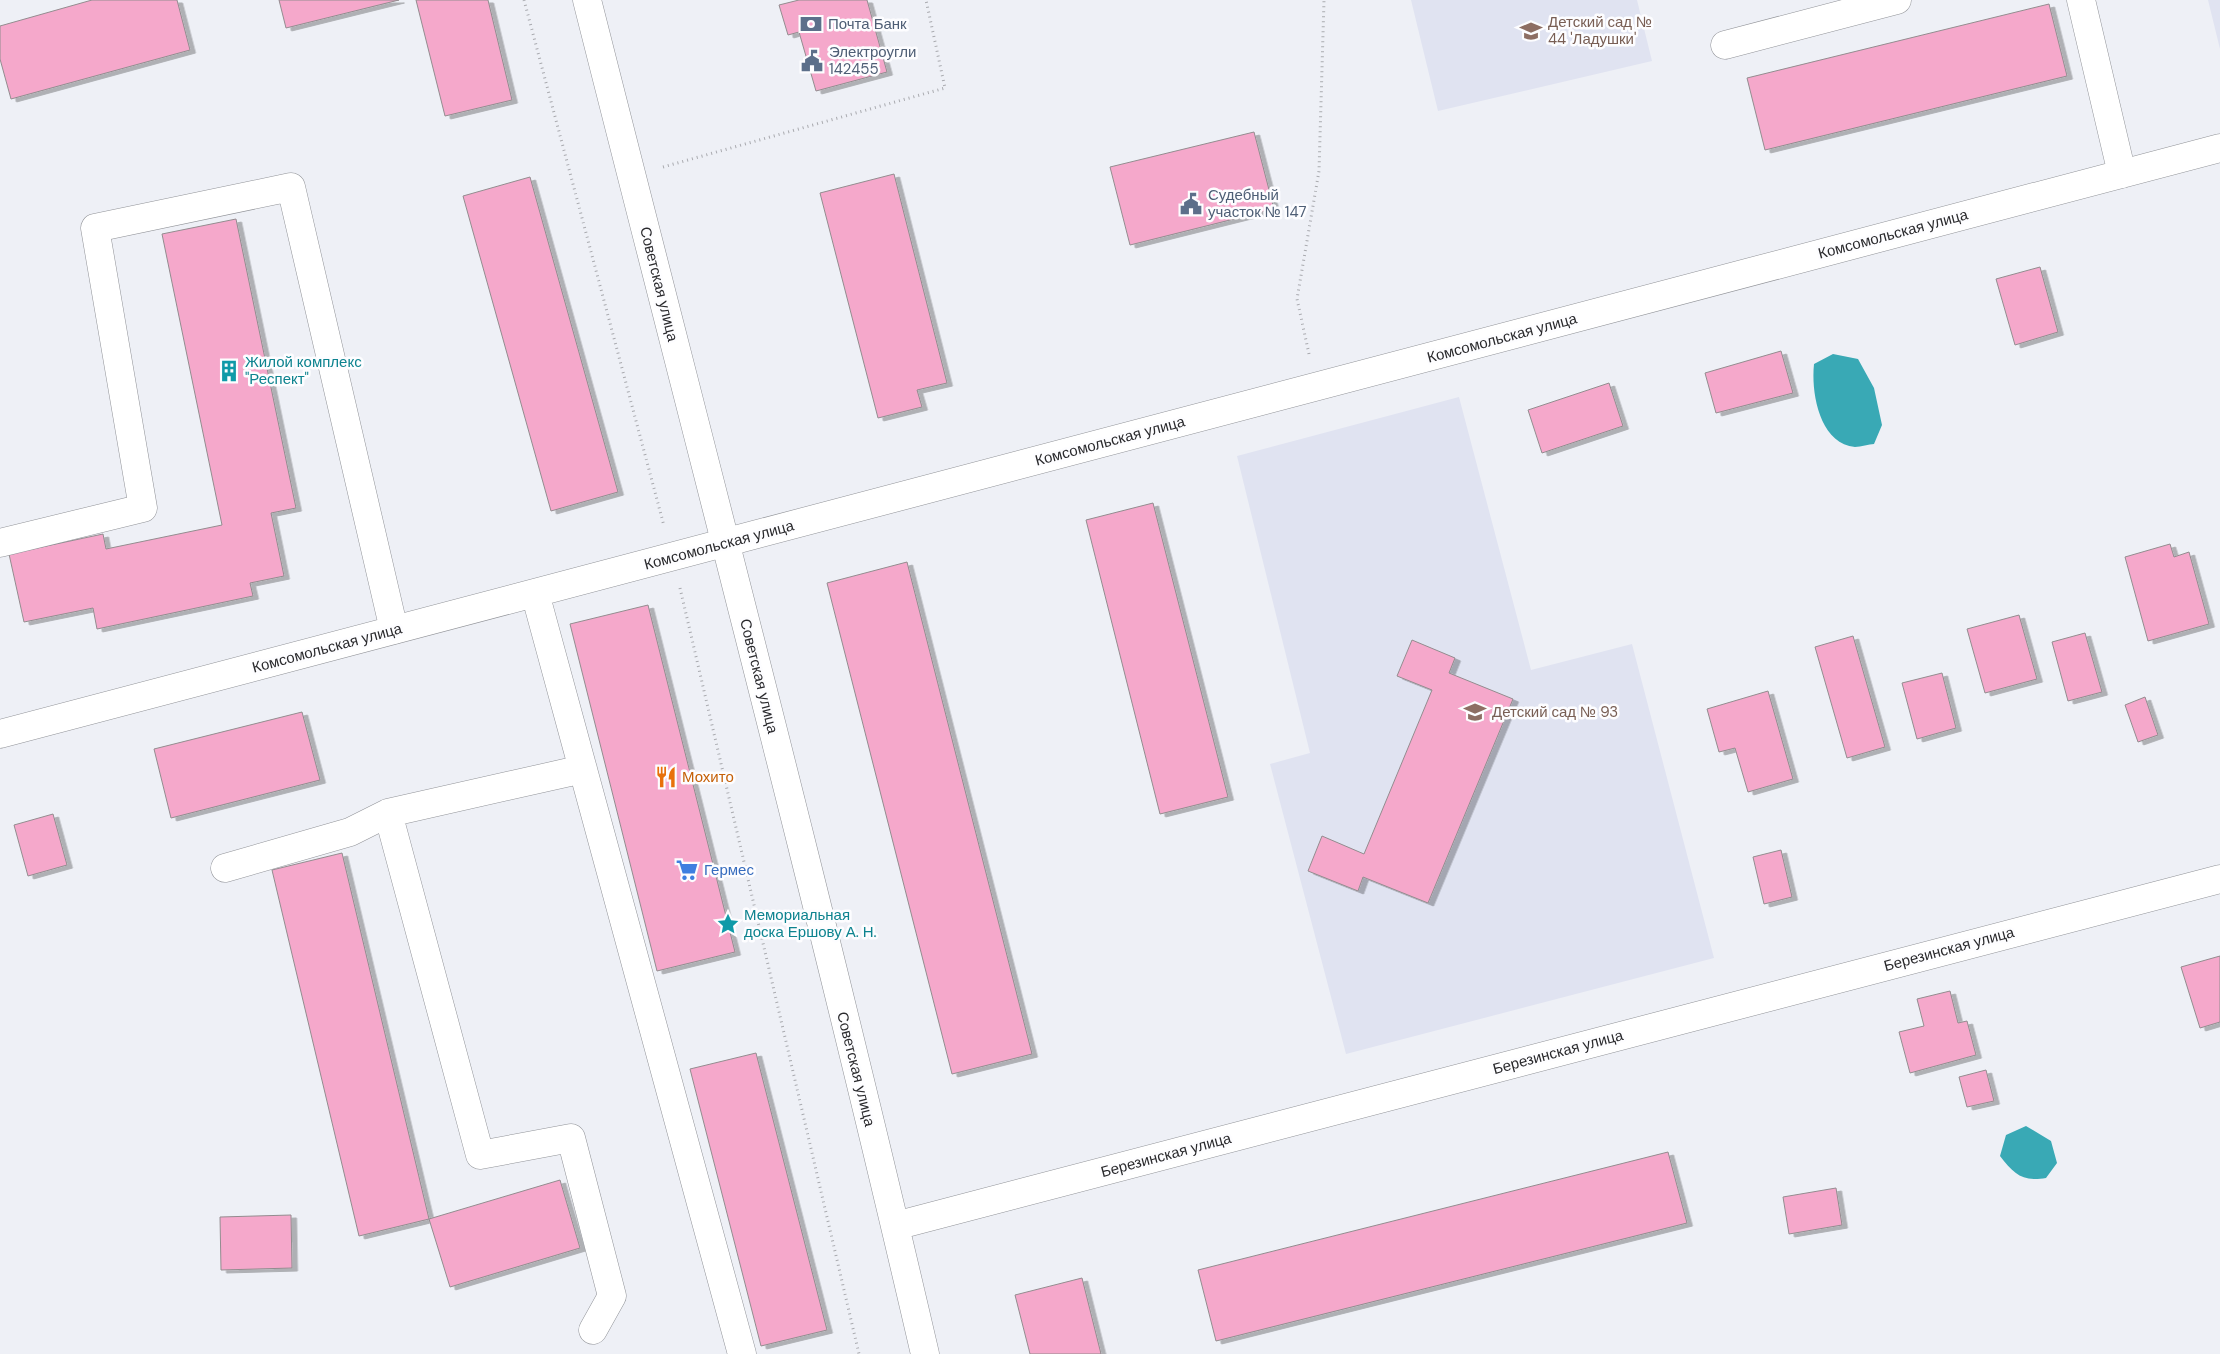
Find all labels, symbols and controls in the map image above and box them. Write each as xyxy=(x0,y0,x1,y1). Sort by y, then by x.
bank icon: Почта Банк xyxy=(798,11,824,37)
place label: Детский сад № 44 'Ладушки' xyxy=(1548,12,1652,49)
place label: Почта Банк xyxy=(828,14,907,34)
school or university icon: Детский сад № 44 'Ладушки' xyxy=(1518,18,1544,44)
place label: Электроугли 142455 xyxy=(829,42,916,79)
public building icon: Электроугли 142455 xyxy=(799,48,825,74)
place label: Судебный участок № 147 xyxy=(1208,185,1307,222)
public building icon: Судебный участок № 147 xyxy=(1178,191,1204,217)
street label: Комсомольская улица xyxy=(1816,204,1971,264)
street label: Советская улица xyxy=(635,225,683,344)
street label: Комсомольская улица xyxy=(1425,308,1580,368)
place label: Жилой комплекс "Респект" xyxy=(245,352,362,389)
building icon: Жилой комплекс "Респект" xyxy=(216,358,242,384)
street label: Комсомольская улица xyxy=(1033,411,1188,471)
street label: Комсомольская улица xyxy=(642,515,797,575)
street label: Советская улица xyxy=(735,617,783,736)
street label: Комсомольская улица xyxy=(250,618,405,678)
school or university icon: Детский сад № 93 xyxy=(1462,699,1488,725)
place label: Детский сад № 93 xyxy=(1492,702,1618,722)
restaurant icon: Мохито xyxy=(653,764,679,790)
place label: Мохито xyxy=(682,767,734,787)
supermarket icon: Гермес xyxy=(674,857,700,883)
place label: Гермес xyxy=(704,860,754,880)
place label: Мемориальная доска Ершову А. Н. xyxy=(744,905,876,942)
place icon: Мемориальная доска Ершову А. Н. xyxy=(715,911,741,937)
street label: Березинская улица xyxy=(1882,922,2017,976)
street label: Советская улица xyxy=(832,1010,880,1129)
street label: Березинская улица xyxy=(1491,1025,1626,1079)
street label: Березинская улица xyxy=(1099,1128,1234,1182)

